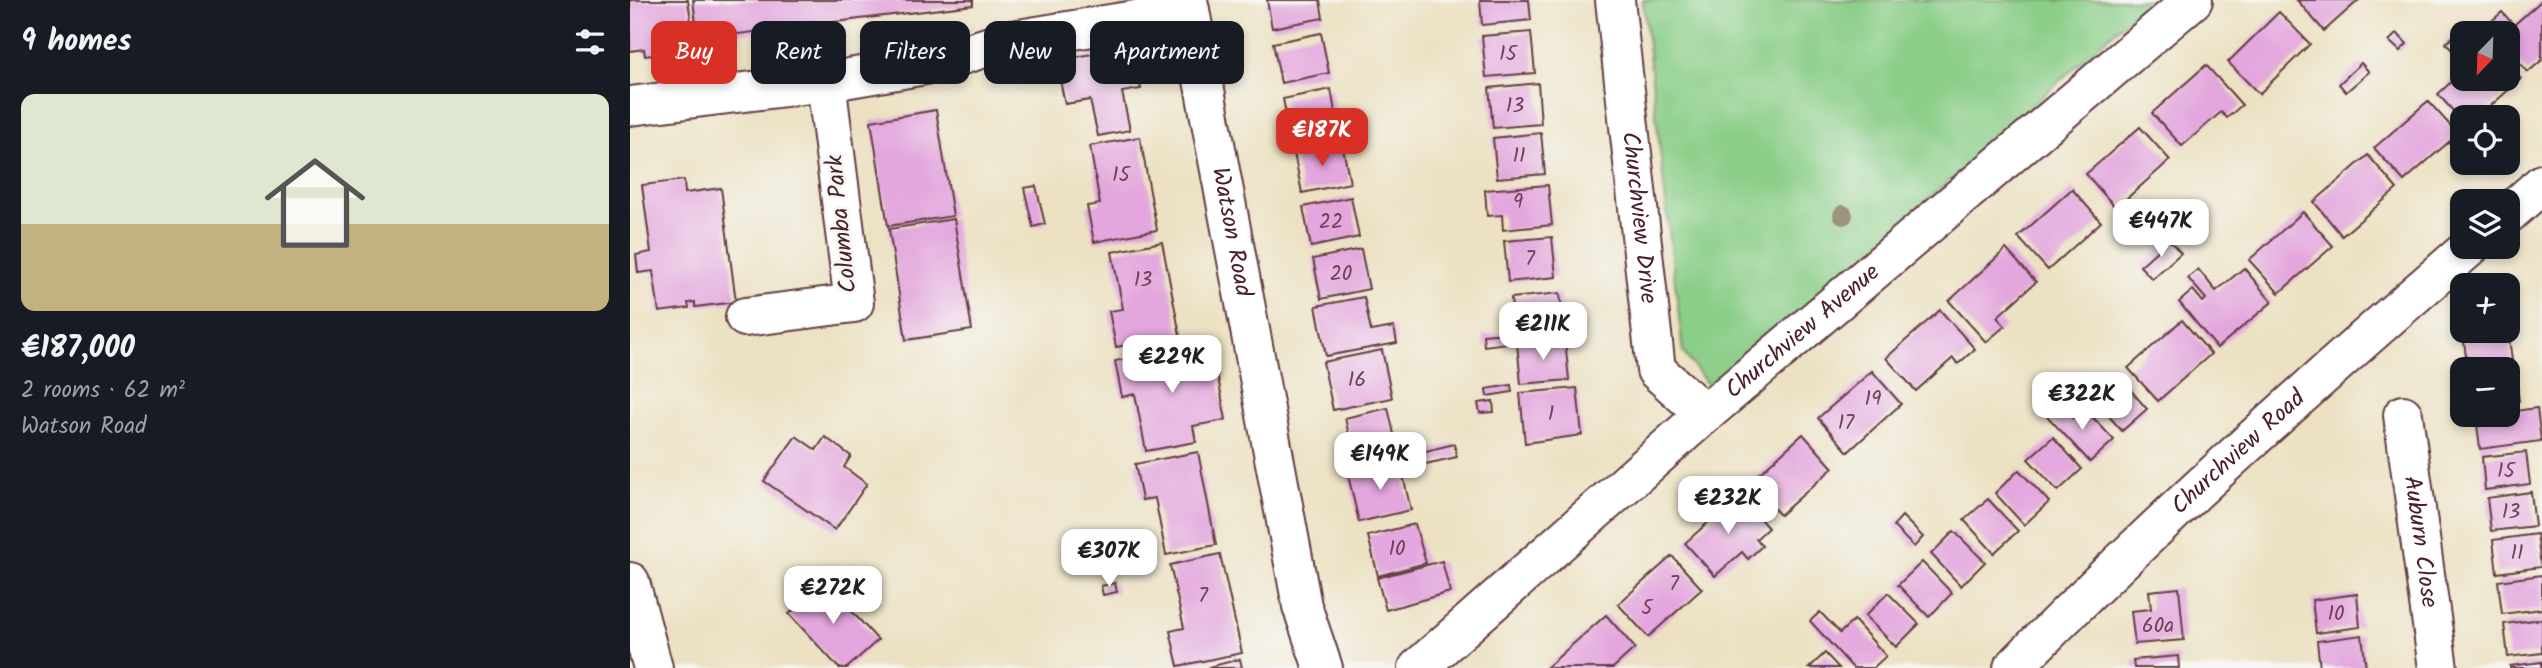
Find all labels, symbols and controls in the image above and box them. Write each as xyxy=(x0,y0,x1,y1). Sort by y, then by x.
text: 9 homes xyxy=(21,18,132,66)
chip: Buy xyxy=(651,21,737,84)
chip: Rent xyxy=(751,21,846,84)
chip: Filters xyxy=(860,21,970,84)
chip: New xyxy=(984,21,1076,84)
chip: Apartment xyxy=(1090,21,1244,84)
north arrow xyxy=(2450,21,2520,91)
map controls xyxy=(2450,21,2520,427)
icon: filters xyxy=(571,23,609,61)
house number: 15 xyxy=(1499,38,1519,71)
house number: 13 xyxy=(1506,90,1524,123)
button: locate xyxy=(2450,105,2520,175)
pin: €187K xyxy=(1273,108,1371,168)
text: €187K xyxy=(1292,113,1352,149)
street label: Churchview Drive xyxy=(1610,130,1668,306)
icon: home xyxy=(252,140,378,266)
house number: 11 xyxy=(1512,140,1526,173)
street label: Columba Park xyxy=(815,152,869,295)
house number: 15 xyxy=(1112,159,1132,192)
street label: Watson Road xyxy=(1200,164,1263,301)
house number: 9 xyxy=(1513,186,1523,219)
button: layers xyxy=(2450,189,2520,259)
pin: €447K xyxy=(2112,200,2210,259)
text: €447K xyxy=(2129,204,2193,240)
house number: 22 xyxy=(1319,206,1343,239)
house number: 7 xyxy=(1525,243,1536,276)
street label: Churchview Avenue xyxy=(1716,254,1889,409)
house number: 20 xyxy=(1330,258,1352,291)
house number: 13 xyxy=(1134,264,1152,297)
button: + xyxy=(2450,273,2520,343)
pin: €211K xyxy=(1494,302,1592,362)
text: €211K xyxy=(1515,307,1571,343)
text: €187,000 xyxy=(21,325,135,373)
pin: €229K xyxy=(1123,336,1221,395)
text: €229K xyxy=(1139,340,1205,376)
button: − xyxy=(2450,357,2520,427)
house number: 16 xyxy=(1348,364,1366,397)
pin: €322K xyxy=(2033,372,2131,432)
text: 2 rooms · 62 m² xyxy=(21,373,185,409)
text: €322K xyxy=(2048,377,2116,413)
street label: Churchview Road xyxy=(2162,379,2315,524)
house number: 19 xyxy=(1865,383,1881,416)
house number: 1 xyxy=(1548,398,1554,431)
house number: 17 xyxy=(1838,407,1855,440)
text: Watson Road xyxy=(21,409,147,445)
pin: €149K xyxy=(1331,433,1429,492)
text: €149K xyxy=(1350,437,1410,473)
house number: 15 xyxy=(2497,455,2517,488)
street label: Auburn Close xyxy=(2392,473,2449,610)
pin: €232K xyxy=(1679,476,1777,536)
text: €232K xyxy=(1694,481,1762,517)
house number: 13 xyxy=(2502,496,2520,529)
pin: €307K xyxy=(1060,530,1158,589)
house number: 10 xyxy=(1388,533,1406,566)
text: €307K xyxy=(1077,534,1141,570)
house number: 11 xyxy=(2510,537,2524,570)
pin: €272K xyxy=(784,566,882,626)
house number: 7 xyxy=(1669,568,1680,601)
text: €272K xyxy=(800,571,866,607)
house number: 7 xyxy=(1198,580,1209,613)
house number: 5 xyxy=(1641,592,1654,625)
house number: 10 xyxy=(2327,598,2345,631)
house number: 60a xyxy=(2142,610,2174,643)

